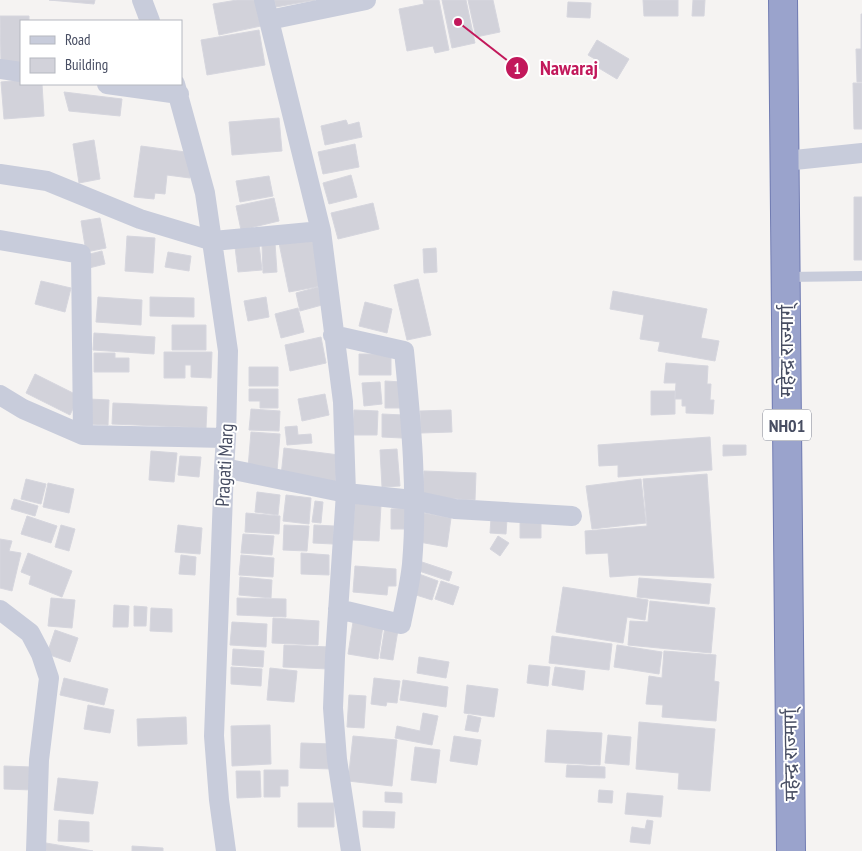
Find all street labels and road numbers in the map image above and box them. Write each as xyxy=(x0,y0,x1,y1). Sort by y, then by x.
street label: महेन्द्र राज्मार्ग् xyxy=(774,302,798,397)
road number: NH01 xyxy=(763,410,811,440)
street label: Pragati Marg xyxy=(210,423,238,507)
street label: महेन्द्र राज्मार्ग् xyxy=(777,706,803,801)

